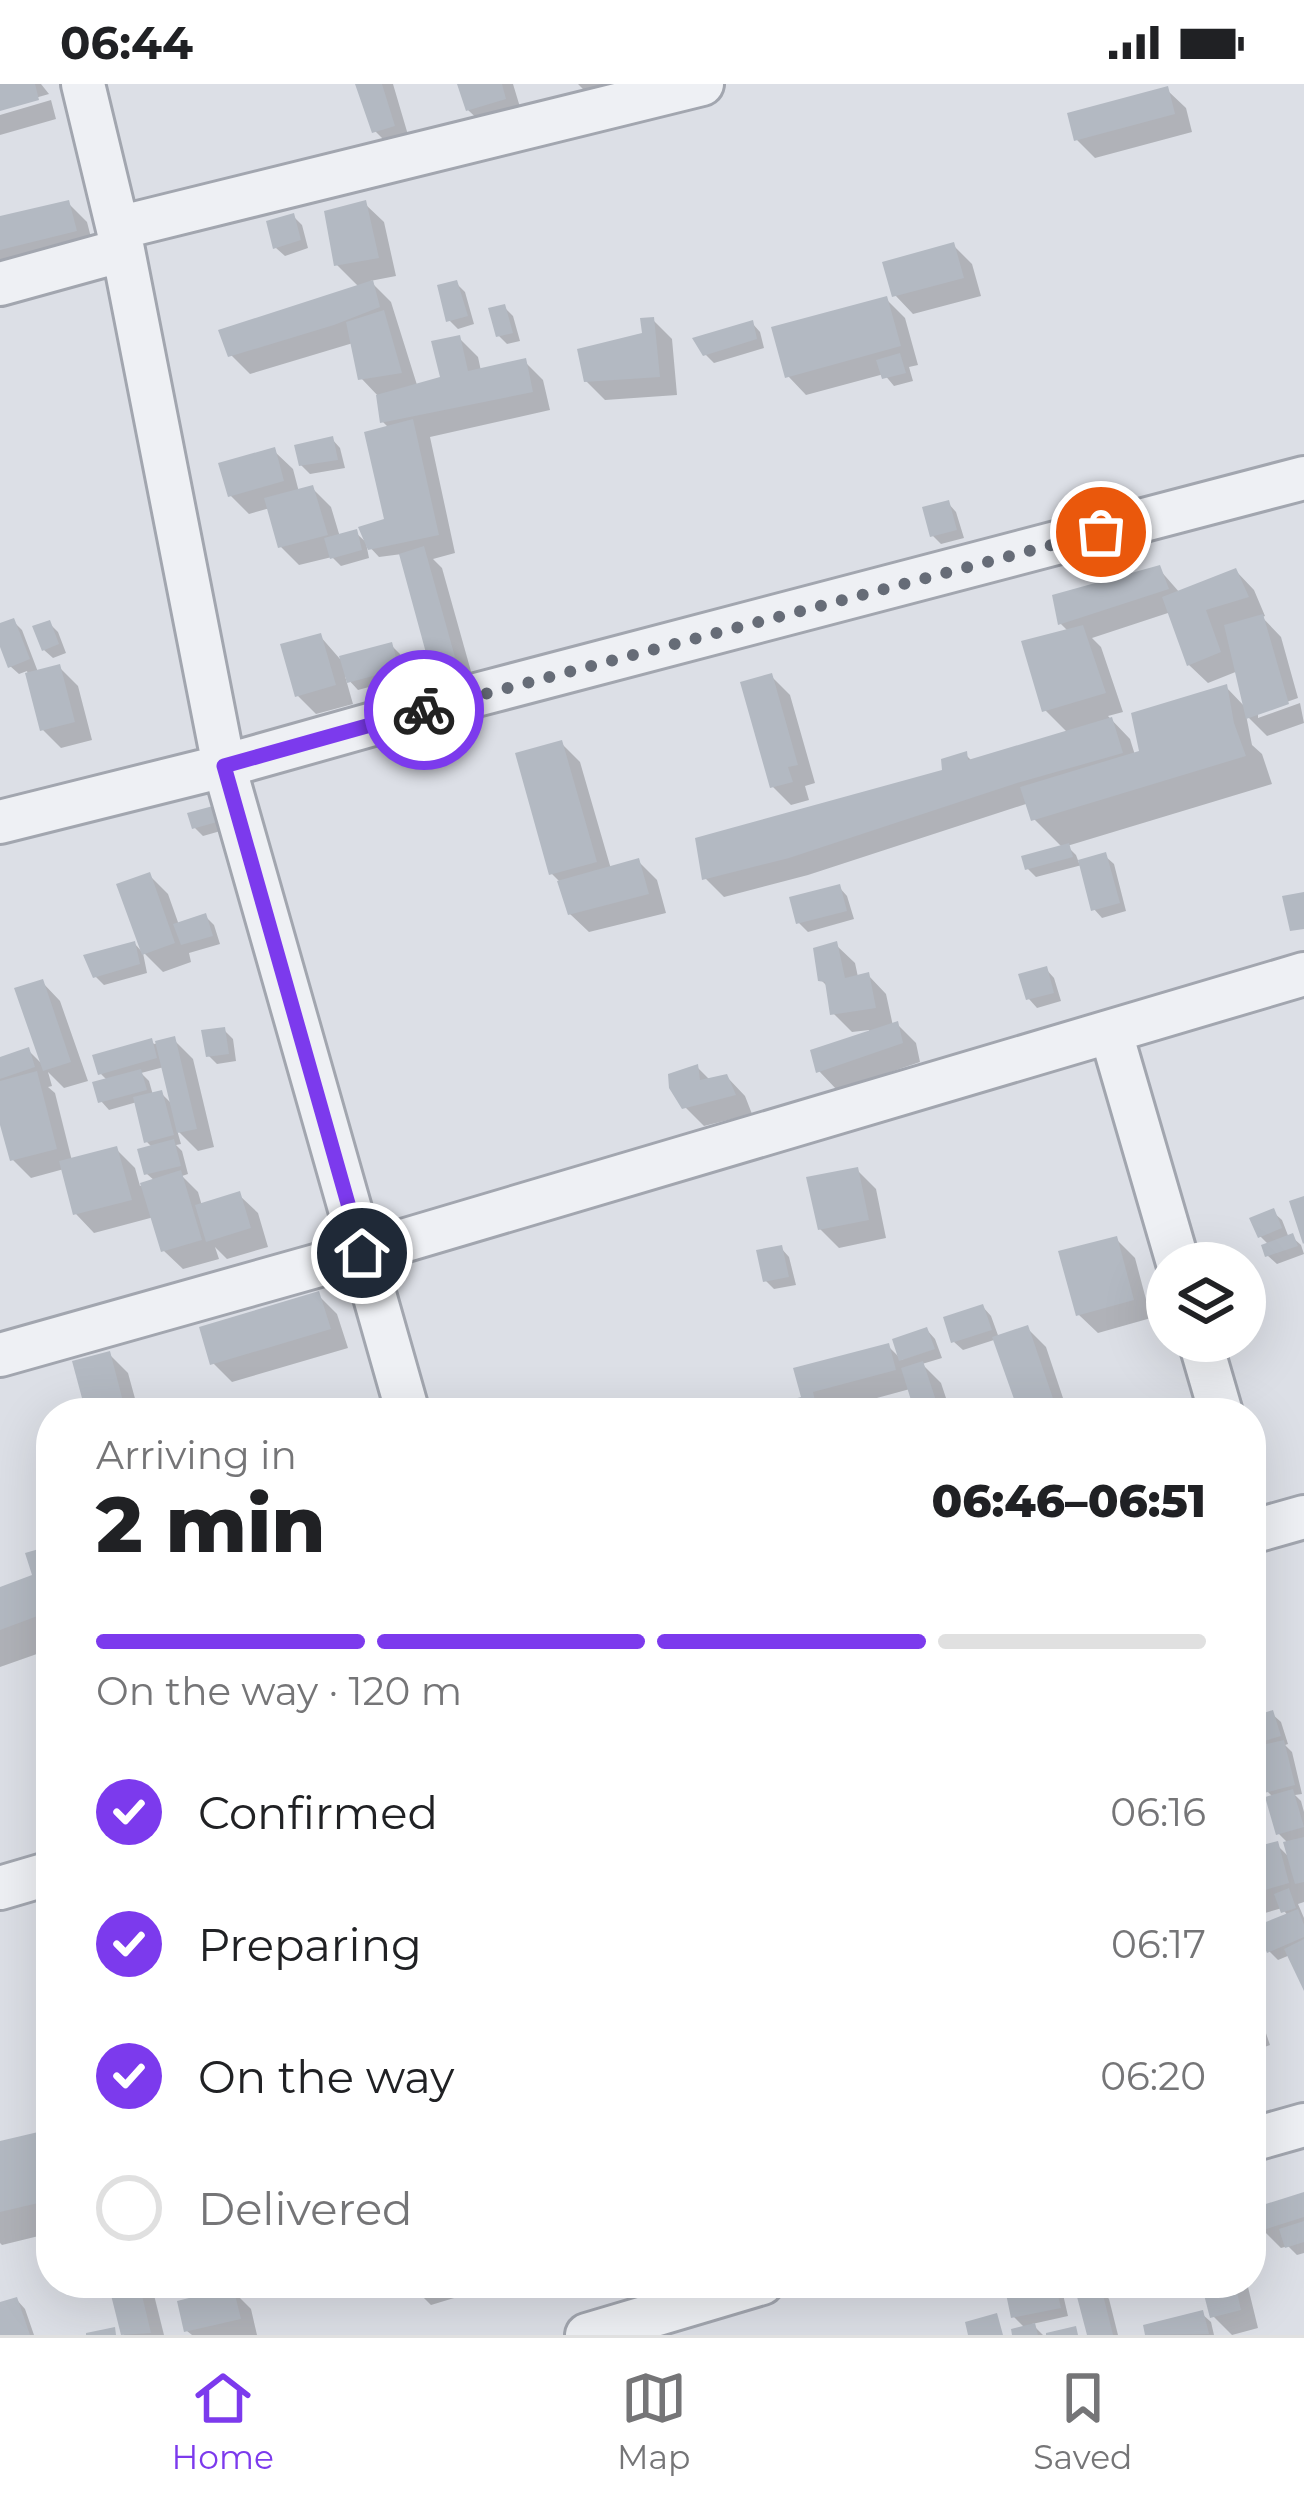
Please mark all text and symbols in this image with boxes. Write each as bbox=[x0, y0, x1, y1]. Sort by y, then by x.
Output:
text: 06:44 bbox=[60, 15, 193, 70]
pin bbox=[1050, 481, 1152, 583]
icon: bag bbox=[1068, 499, 1134, 565]
courier bbox=[364, 650, 484, 770]
icon: bike bbox=[391, 677, 457, 743]
pin bbox=[311, 1202, 413, 1304]
icon: home bbox=[329, 1220, 395, 1286]
map controls bbox=[1146, 1242, 1266, 1362]
button: layers bbox=[1146, 1242, 1266, 1362]
text: Arriving in bbox=[96, 1431, 297, 1479]
text: 06:46–06:51 bbox=[931, 1473, 1206, 1528]
text: 2 min bbox=[96, 1476, 326, 1572]
text: On the way · 120 m bbox=[96, 1667, 462, 1715]
icon: check bbox=[96, 1779, 162, 1845]
text: Confirmed bbox=[198, 1785, 438, 1840]
text: 06:16 bbox=[1110, 1788, 1206, 1836]
icon: check bbox=[96, 1911, 162, 1977]
text: Preparing bbox=[198, 1917, 422, 1972]
text: 06:17 bbox=[1111, 1920, 1206, 1968]
icon: check bbox=[96, 2043, 162, 2109]
text: On the way bbox=[198, 2049, 454, 2104]
text: 06:20 bbox=[1100, 2052, 1206, 2100]
text: Delivered bbox=[198, 2181, 413, 2236]
tab: Home bbox=[172, 2365, 274, 2477]
tab: Map bbox=[617, 2365, 690, 2477]
tab: Saved bbox=[1033, 2365, 1132, 2477]

